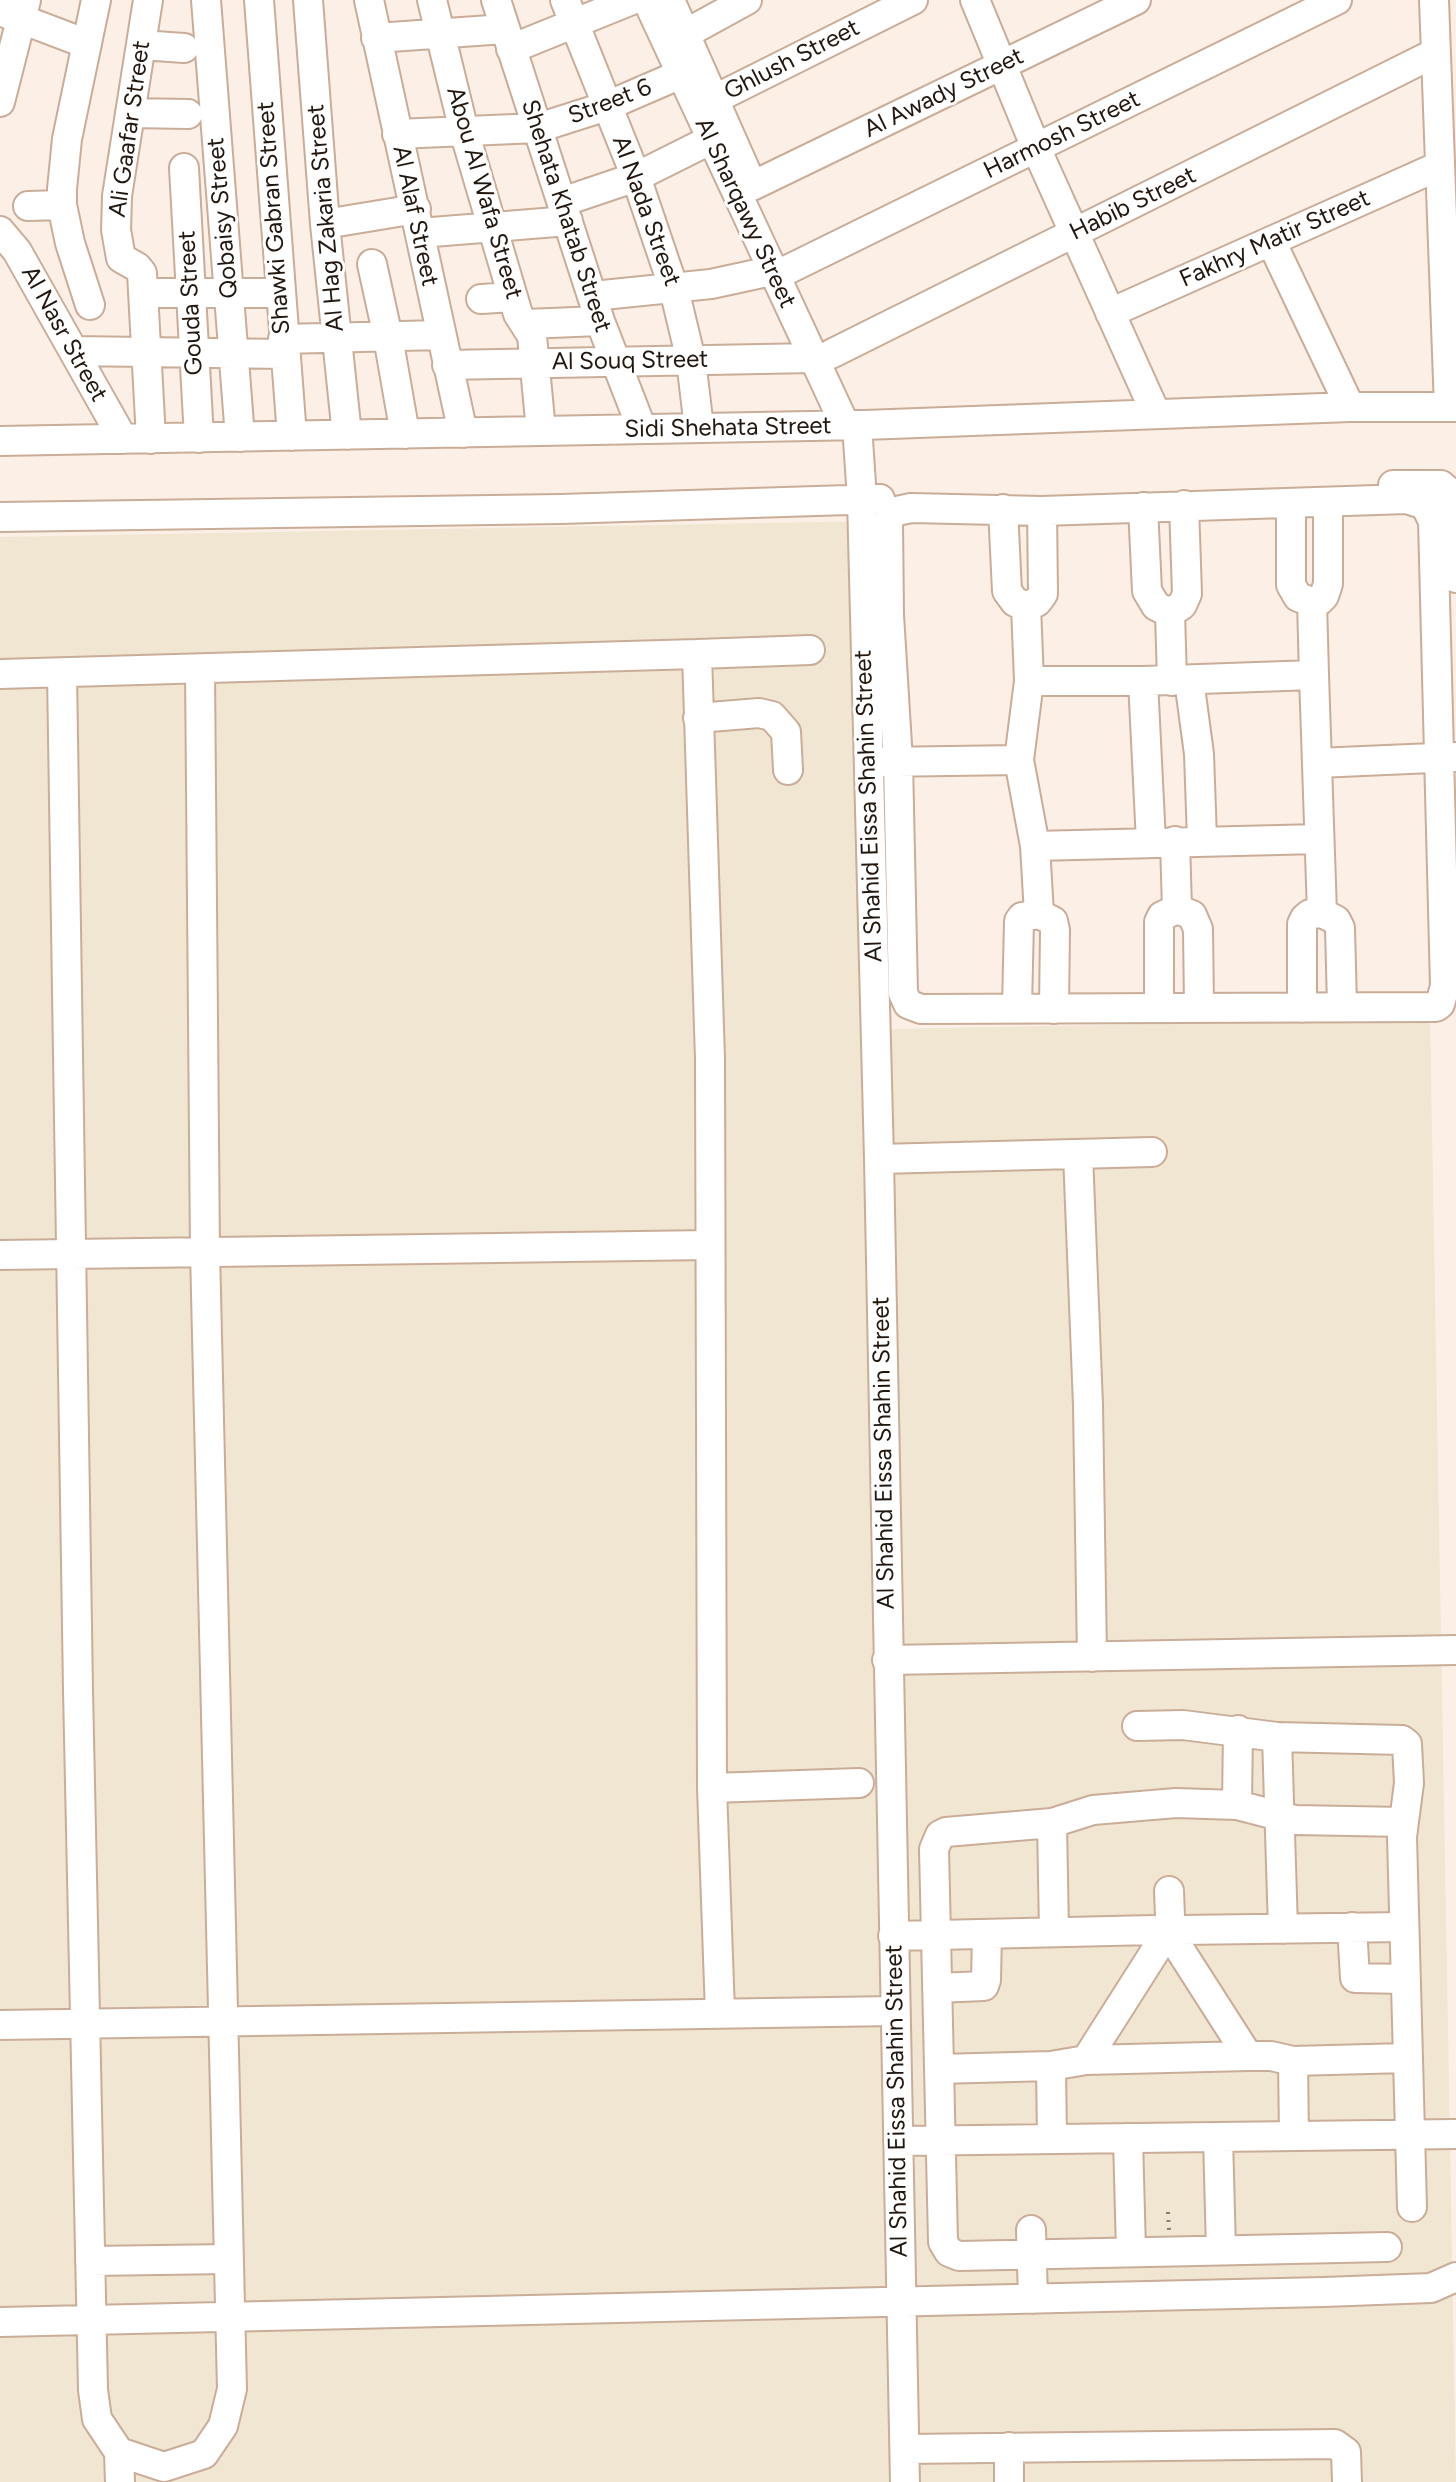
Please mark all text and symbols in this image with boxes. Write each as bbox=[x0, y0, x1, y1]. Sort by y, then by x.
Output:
street label: Ghlush Street bbox=[720, 14, 864, 106]
street label: Ali Gaafar Street bbox=[103, 39, 157, 219]
street label: Al Awady Street bbox=[859, 42, 1029, 144]
street label: Street 6 bbox=[564, 73, 656, 131]
street label: Abou Al Wafa Street bbox=[440, 84, 528, 302]
street label: Harmosh Street bbox=[979, 85, 1145, 185]
street label: Shehata Khatab Street bbox=[515, 96, 617, 336]
street label: Shawki Gabran Street bbox=[251, 101, 297, 335]
street label: Al Hag Zakaria Street bbox=[302, 103, 350, 333]
street label: Al Sharqawy Street bbox=[688, 113, 802, 313]
street label: Al Nada Street bbox=[605, 132, 687, 290]
street label: Qobaisy Street bbox=[202, 136, 244, 300]
street label: Al Alaf Street bbox=[386, 143, 444, 289]
street label: Habib Street bbox=[1065, 161, 1201, 247]
street label: Fakhry Matir Street bbox=[1175, 184, 1375, 294]
street label: Gouda Street bbox=[173, 230, 209, 376]
street label: Al Nasr Street bbox=[15, 261, 113, 407]
street label: Al Souq Street bbox=[552, 345, 708, 377]
street label: Sidi Shehata Street bbox=[624, 412, 832, 444]
street label: Al Shahid Eissa Shahin Street bbox=[849, 649, 889, 963]
street label: Al Shahid Eissa Shahin Street bbox=[867, 1296, 901, 1610]
street label: Al Shahid Eissa Shahin Street bbox=[880, 1944, 914, 2258]

